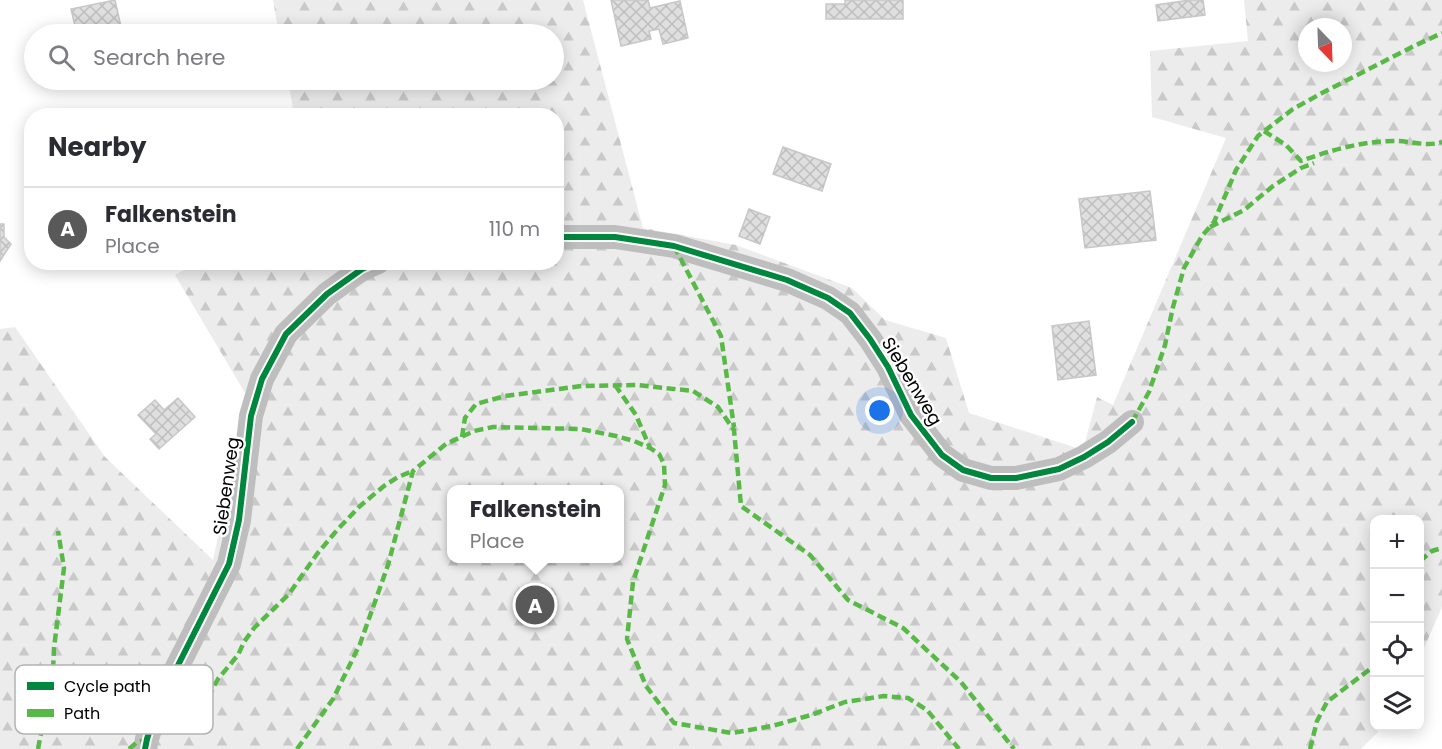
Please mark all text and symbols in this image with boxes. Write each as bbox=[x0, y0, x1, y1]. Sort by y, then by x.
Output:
north arrow bbox=[1298, 18, 1352, 72]
search box bbox=[24, 24, 564, 90]
icon: search bbox=[45, 41, 78, 74]
text: Search here bbox=[93, 42, 226, 73]
text: Nearby bbox=[48, 129, 146, 165]
text: Falkenstein bbox=[105, 199, 237, 230]
text: A bbox=[60, 215, 75, 243]
text: 110 m bbox=[489, 215, 540, 243]
text: Place bbox=[105, 232, 160, 260]
street label: Siebenweg bbox=[876, 332, 948, 430]
your location bbox=[865, 396, 894, 425]
street label: Siebenweg bbox=[207, 435, 245, 537]
popup bbox=[447, 485, 624, 563]
text: Falkenstein bbox=[470, 494, 601, 525]
map controls bbox=[1370, 515, 1424, 731]
button: + bbox=[1370, 515, 1424, 569]
text: Place bbox=[470, 527, 524, 555]
button: − bbox=[1370, 569, 1424, 623]
pin: A bbox=[516, 582, 554, 628]
button: locate bbox=[1370, 623, 1424, 677]
legend bbox=[15, 665, 213, 734]
text: Cycle path bbox=[64, 675, 151, 698]
button: layers bbox=[1370, 677, 1424, 731]
text: Path bbox=[64, 702, 100, 725]

